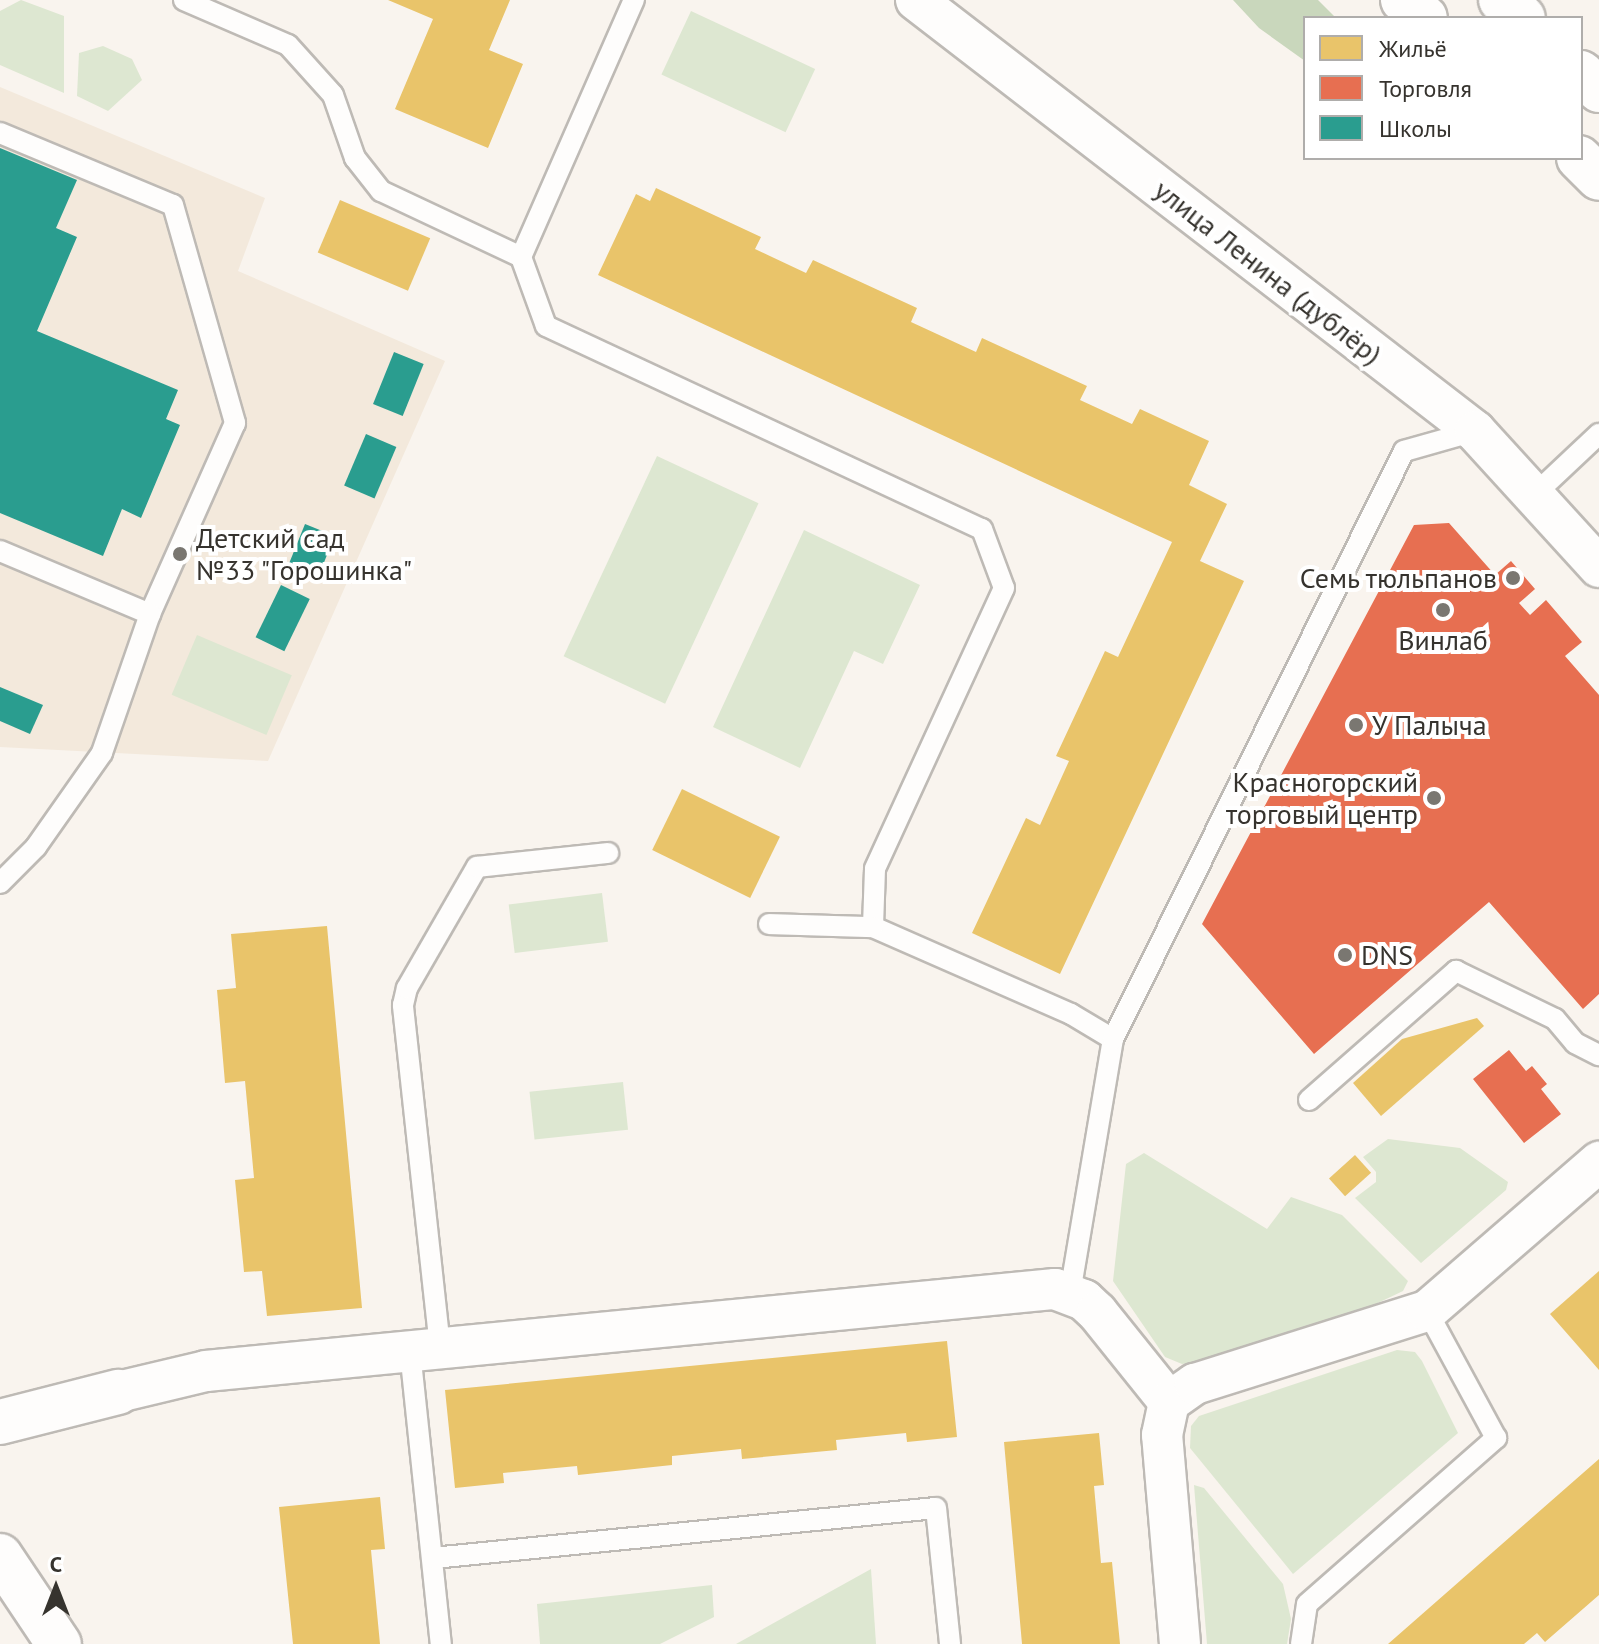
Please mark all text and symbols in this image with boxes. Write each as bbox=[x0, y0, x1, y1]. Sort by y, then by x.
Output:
legend bbox=[1303, 16, 1583, 160]
text: Жильё bbox=[1379, 33, 1447, 64]
text: Торговля bbox=[1379, 73, 1472, 104]
text: Школы bbox=[1379, 113, 1452, 144]
street label: улица Ленина (дублёр) bbox=[1148, 173, 1388, 371]
place label: Детский сад №33 "Горошинка" bbox=[196, 521, 414, 587]
marker: Детский сад №33 "Горошинка" bbox=[171, 545, 189, 563]
place label: Семь тюльпанов bbox=[1298, 561, 1497, 595]
marker: Семь тюльпанов bbox=[1504, 569, 1522, 587]
marker: Винлаб bbox=[1434, 601, 1452, 619]
place label: Винлаб bbox=[1398, 623, 1488, 657]
place label: У Палыча bbox=[1372, 708, 1487, 742]
marker: У Палыча bbox=[1347, 716, 1365, 734]
place label: Красногорский торговый центр bbox=[1226, 765, 1418, 831]
marker: Красногорский торговый центр bbox=[1425, 789, 1443, 807]
place label: DNS bbox=[1361, 938, 1413, 972]
marker: DNS bbox=[1336, 946, 1354, 964]
north arrow bbox=[16, 1548, 96, 1628]
text: С bbox=[50, 1550, 62, 1578]

